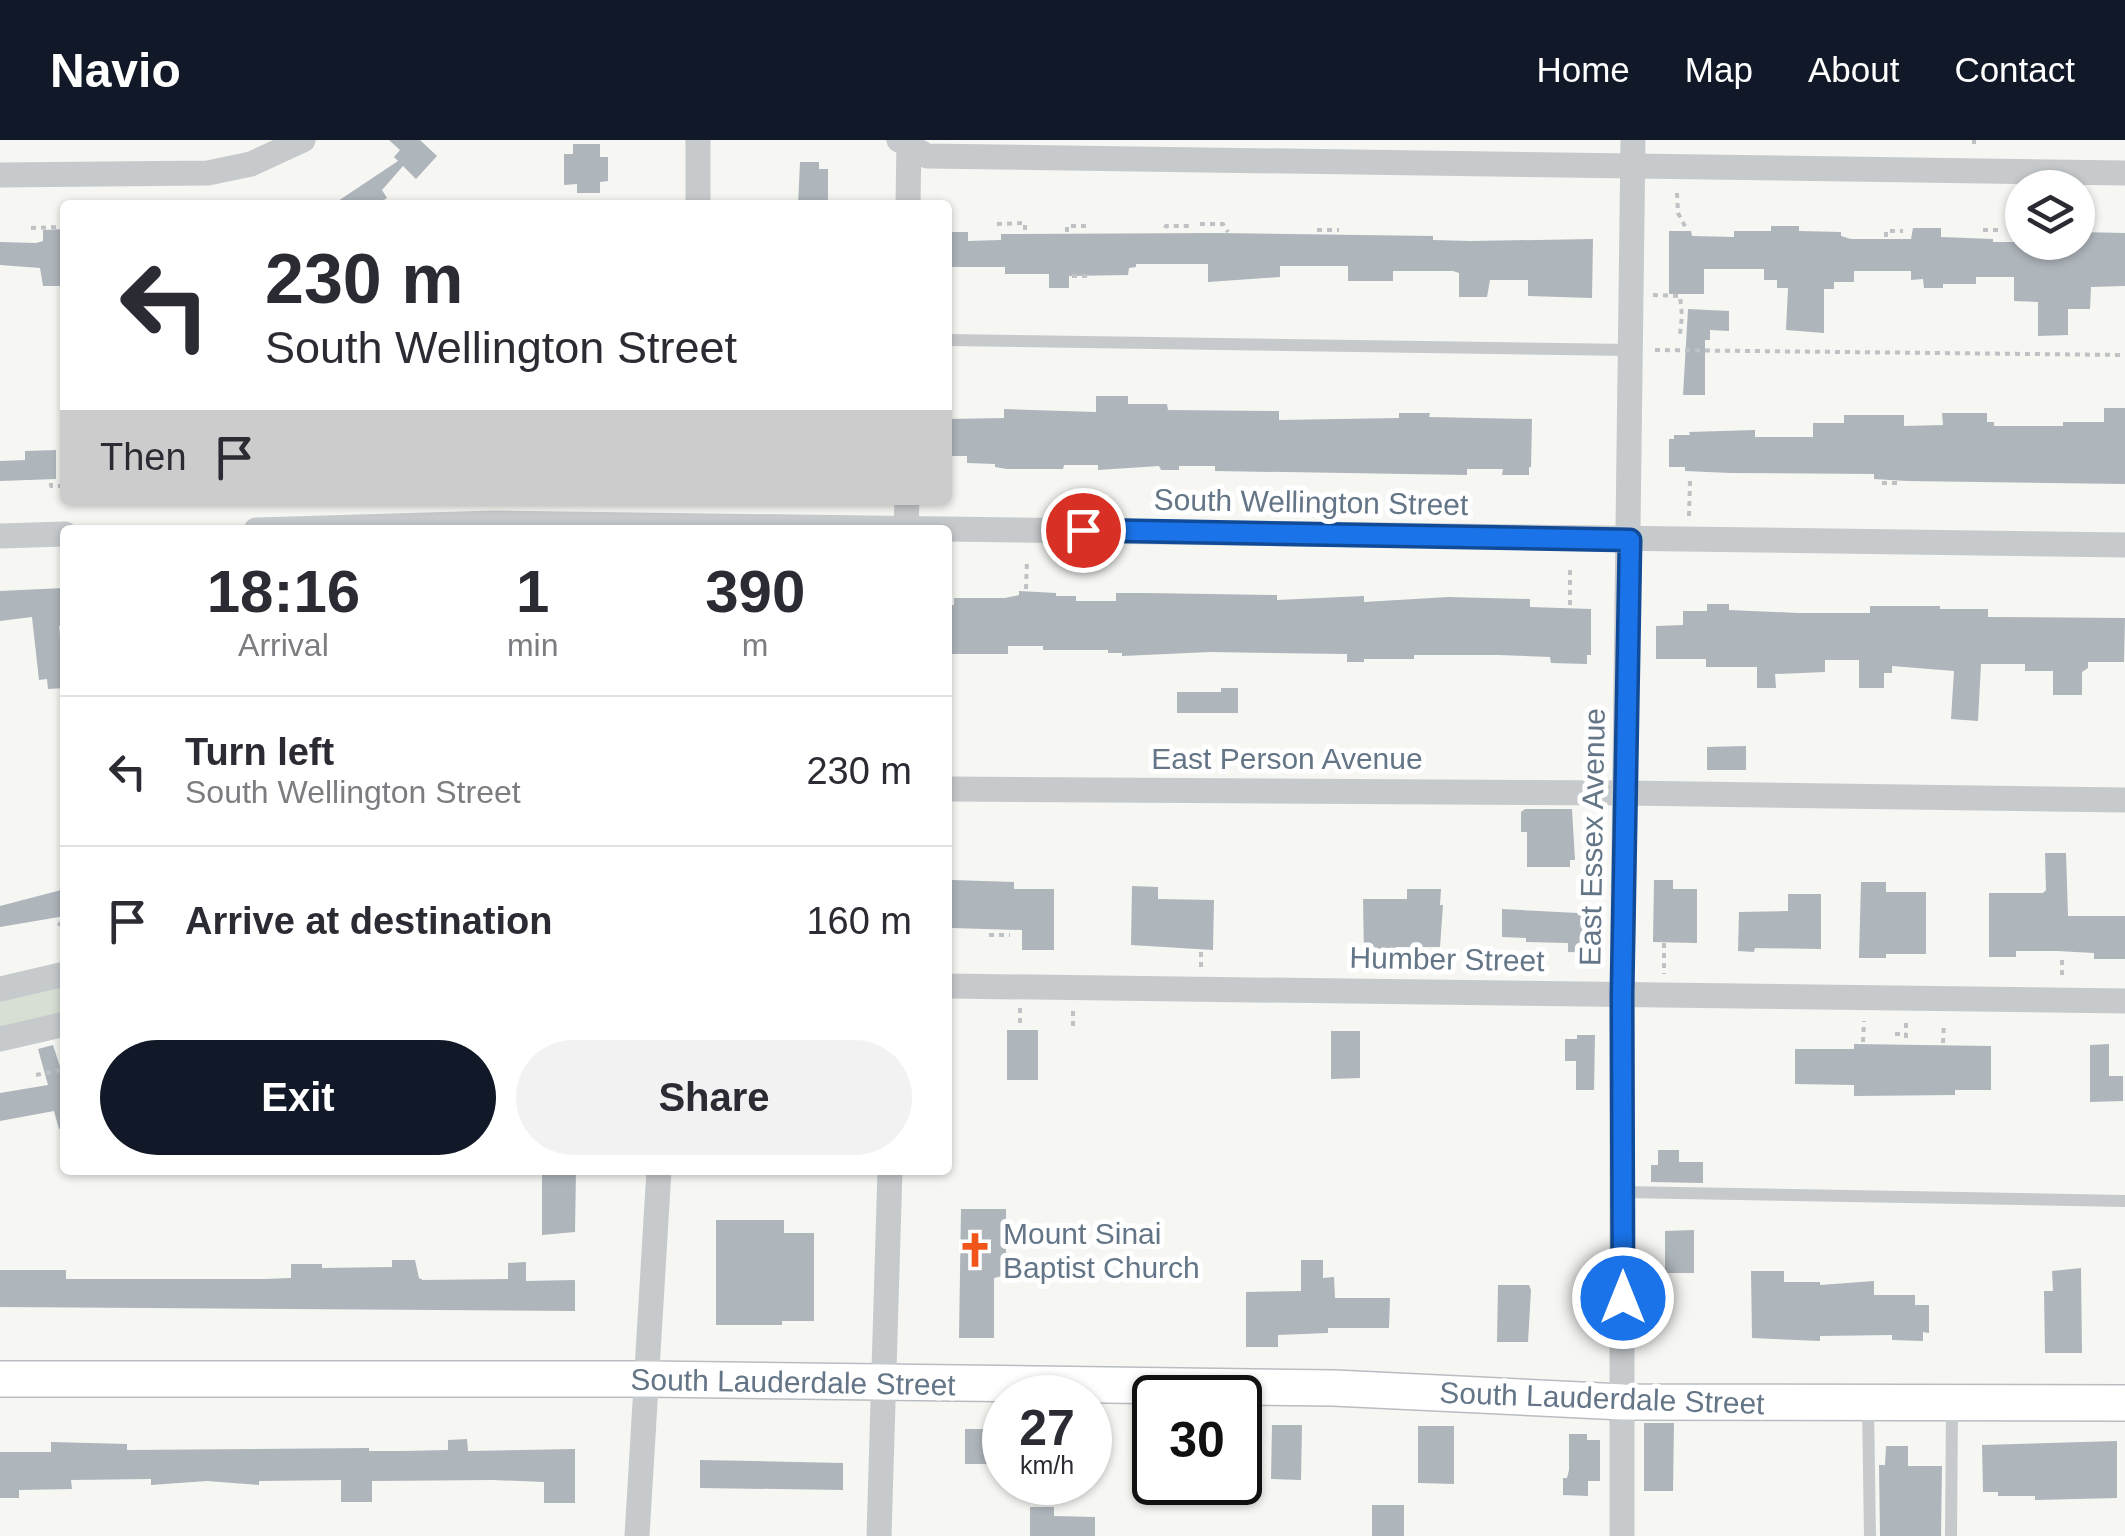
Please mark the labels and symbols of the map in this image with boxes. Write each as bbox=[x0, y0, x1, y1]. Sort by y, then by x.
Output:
street label: South Wellington Street bbox=[1153, 483, 1469, 521]
pin bbox=[1041, 488, 1126, 573]
street label: East Essex Avenue bbox=[1573, 708, 1611, 966]
street label: East Person Avenue bbox=[1151, 742, 1423, 775]
street label: Humber Street bbox=[1349, 941, 1545, 977]
place label: Mount Sinai Baptist Church bbox=[1003, 1217, 1200, 1284]
church icon: Mount Sinai Baptist Church bbox=[956, 1231, 994, 1269]
position arrow bbox=[1571, 1246, 1675, 1350]
street label: South Lauderdale Street bbox=[630, 1363, 957, 1401]
speed limit sign: 30 bbox=[1132, 1375, 1262, 1505]
street label: South Lauderdale Street bbox=[1439, 1376, 1766, 1420]

